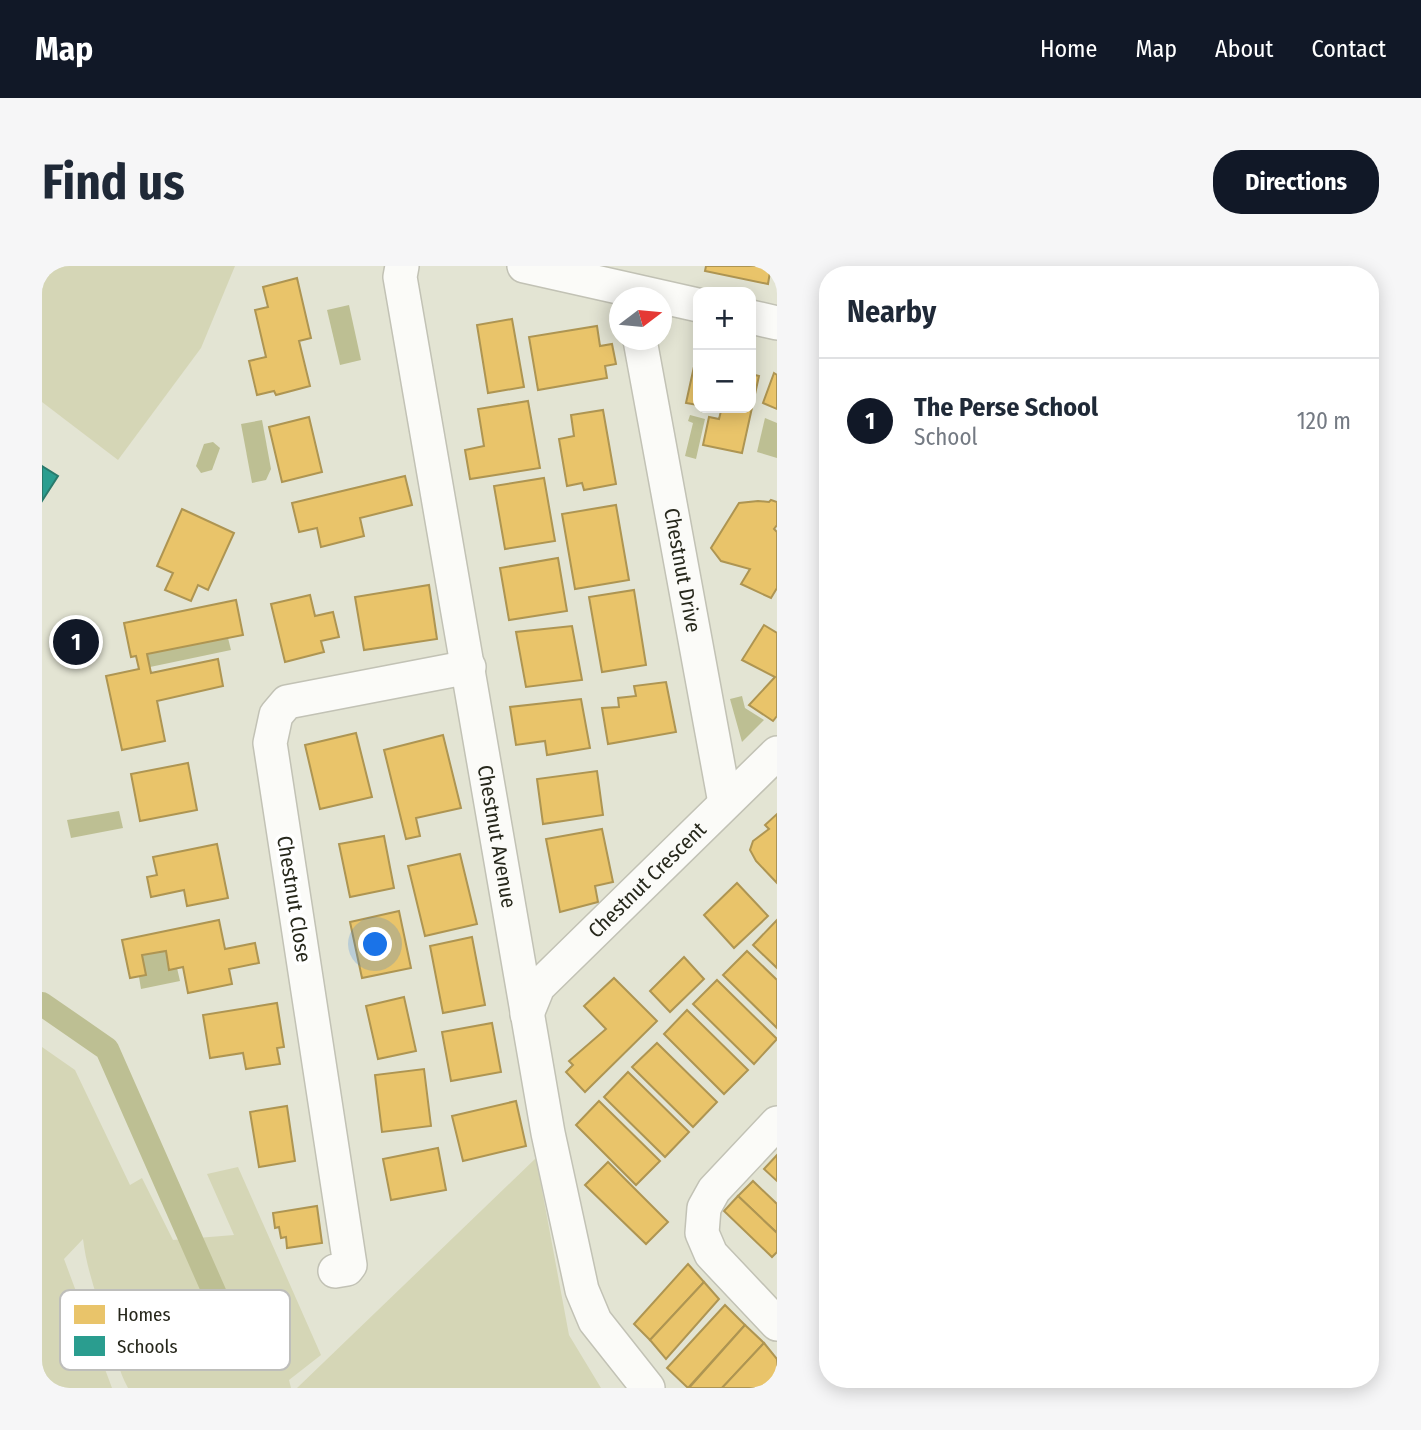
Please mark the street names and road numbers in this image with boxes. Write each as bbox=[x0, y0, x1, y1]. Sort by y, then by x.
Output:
street label: Chestnut Drive bbox=[658, 506, 706, 635]
street label: Chestnut Avenue bbox=[472, 763, 522, 910]
street label: Chestnut Crescent bbox=[583, 816, 712, 944]
street label: Chestnut Close bbox=[271, 834, 317, 964]

